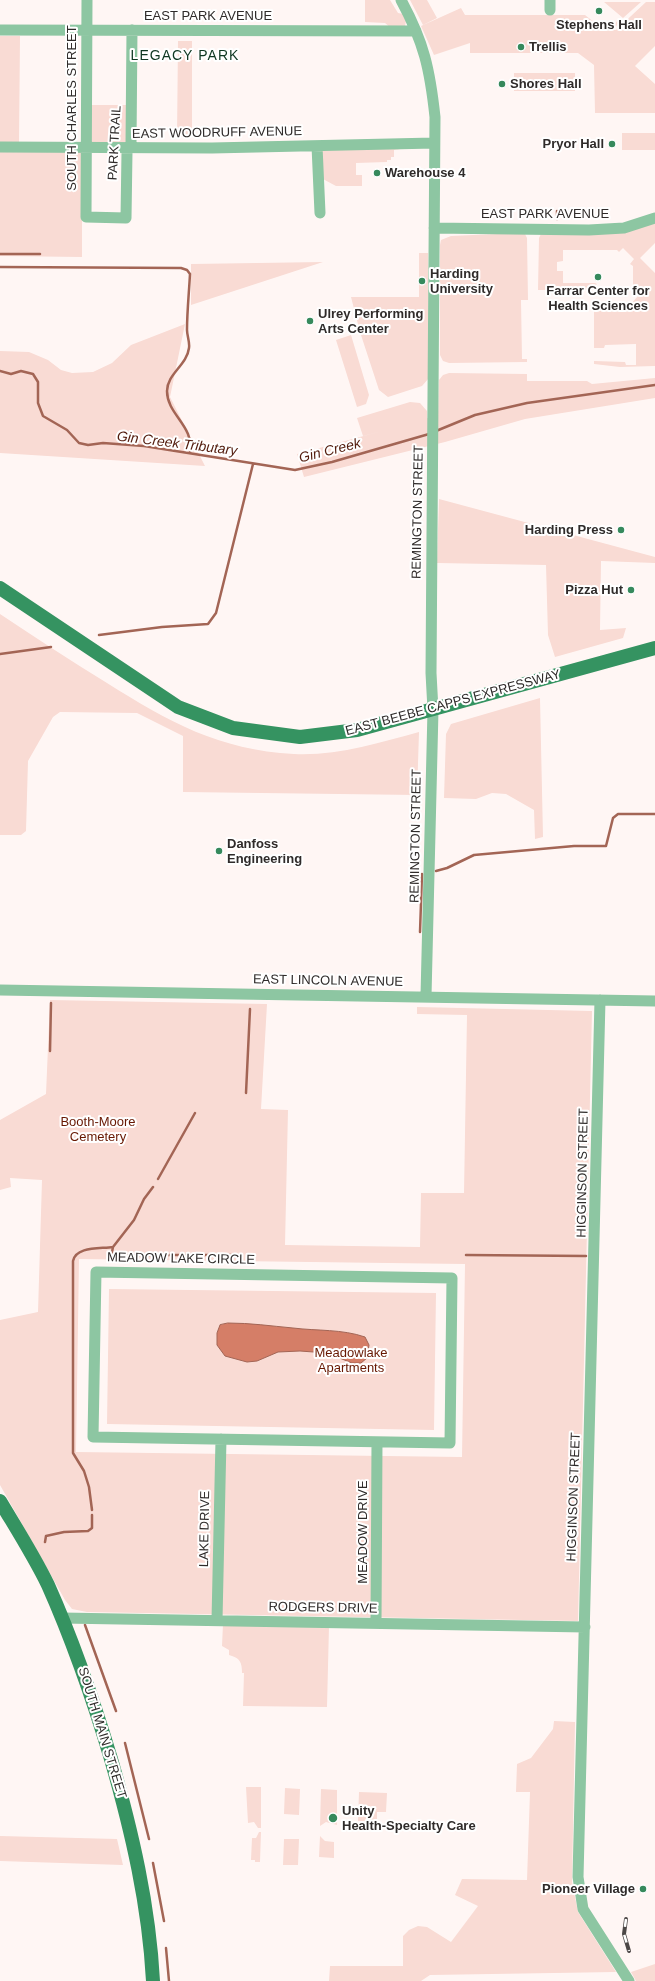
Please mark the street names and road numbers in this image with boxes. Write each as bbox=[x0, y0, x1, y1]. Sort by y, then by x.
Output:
street label: EAST PARK AVENUE bbox=[144, 8, 272, 24]
street label: SOUTH CHARLES STREET bbox=[64, 25, 80, 191]
street label: PARK TRAIL bbox=[105, 105, 125, 181]
street label: EAST WOODRUFF AVENUE bbox=[132, 124, 302, 142]
street label: EAST PARK AVENUE bbox=[481, 206, 609, 222]
street label: REMINGTON STREET bbox=[409, 445, 427, 579]
street label: EAST BEEBE CAPPS EXPRESSWAY bbox=[344, 667, 562, 739]
street label: REMINGTON STREET bbox=[407, 769, 425, 903]
street label: EAST LINCOLN AVENUE bbox=[253, 972, 403, 990]
street label: HIGGINSON STREET bbox=[574, 1108, 592, 1238]
street label: MEADOW LAKE CIRCLE bbox=[107, 1250, 255, 1268]
street label: HIGGINSON STREET bbox=[564, 1432, 584, 1562]
street label: MEADOW DRIVE bbox=[355, 1480, 371, 1584]
street label: LAKE DRIVE bbox=[197, 1491, 213, 1567]
street label: RODGERS DRIVE bbox=[268, 1599, 378, 1617]
street label: SOUTH MAIN STREET bbox=[75, 1665, 129, 1801]

